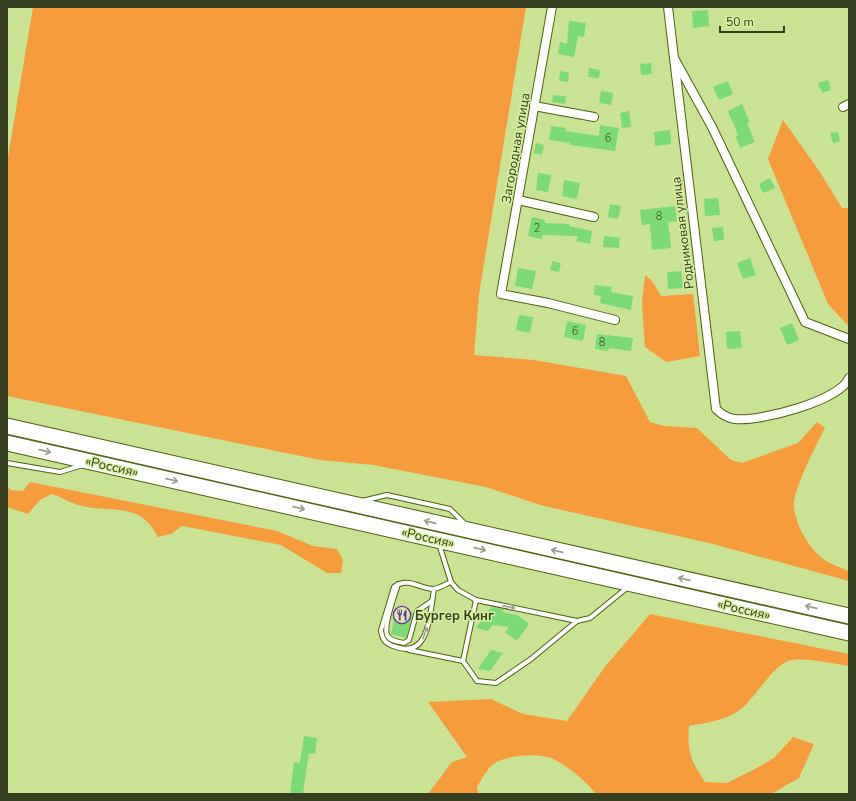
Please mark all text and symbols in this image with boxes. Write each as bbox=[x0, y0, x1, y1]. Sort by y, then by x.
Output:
scale bar bbox=[720, 8, 784, 34]
text: 50 m bbox=[726, 14, 754, 30]
street label: Загородная улица bbox=[497, 91, 535, 205]
house number: 6 bbox=[605, 131, 612, 146]
street label: Родниковая улица bbox=[667, 176, 699, 290]
house number: 8 bbox=[656, 209, 663, 224]
house number: 2 bbox=[534, 221, 540, 236]
house number: 6 bbox=[572, 324, 579, 339]
house number: 8 bbox=[599, 335, 606, 350]
one-way arrow bbox=[38, 448, 51, 456]
street label: «Россия» bbox=[84, 452, 140, 482]
one-way arrow bbox=[165, 476, 178, 484]
one-way arrow bbox=[292, 505, 305, 513]
one-way arrow bbox=[424, 518, 437, 525]
street label: «Россия» bbox=[400, 523, 456, 553]
one-way arrow bbox=[473, 546, 486, 554]
one-way arrow bbox=[551, 546, 564, 554]
one-way arrow bbox=[678, 574, 691, 582]
street label: «Россия» bbox=[716, 595, 772, 625]
one-way arrow bbox=[502, 603, 515, 611]
one-way arrow bbox=[805, 603, 818, 611]
restaurant icon: Бургер Кинг bbox=[392, 605, 412, 625]
place label: Бургер Кинг bbox=[415, 607, 494, 625]
one-way arrow bbox=[422, 626, 429, 639]

